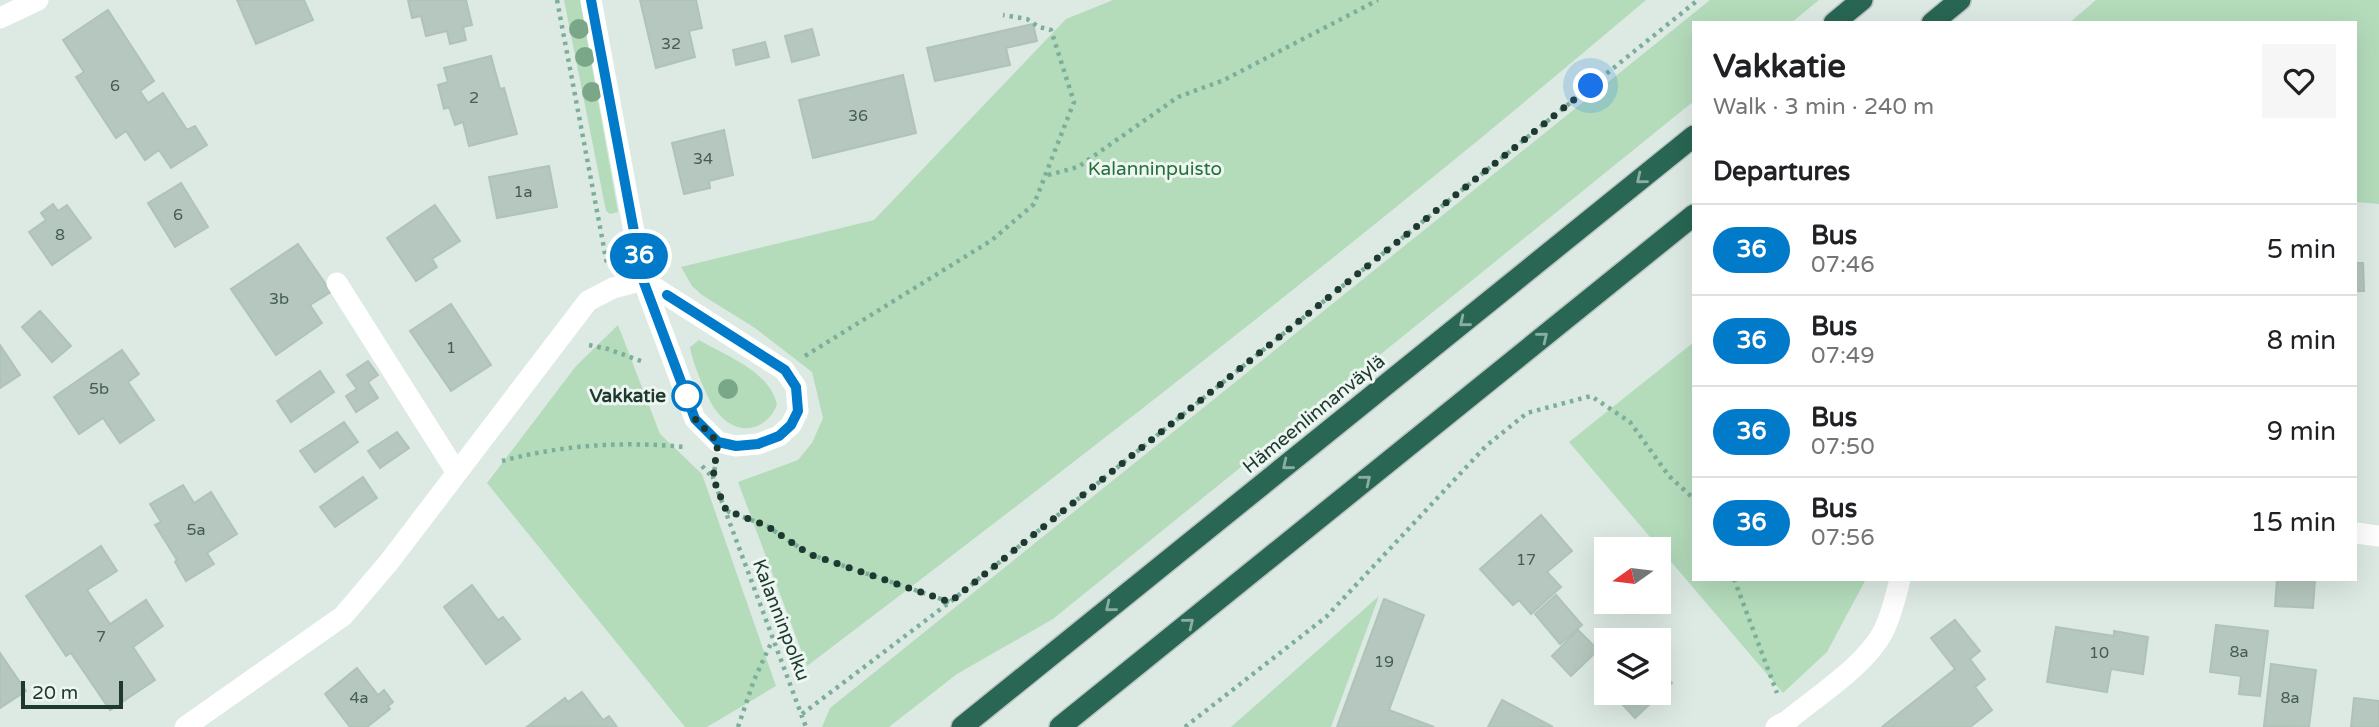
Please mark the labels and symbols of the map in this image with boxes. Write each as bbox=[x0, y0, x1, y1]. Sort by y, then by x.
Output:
house number: 32 bbox=[661, 34, 681, 54]
your location bbox=[1573, 68, 1608, 103]
house number: 6 bbox=[110, 76, 120, 96]
house number: 2 bbox=[469, 88, 479, 108]
house number: 36 bbox=[848, 106, 868, 126]
house number: 34 bbox=[693, 149, 713, 169]
park label: Kalanninpuisto bbox=[1088, 158, 1222, 180]
one-way arrow bbox=[1636, 170, 1648, 183]
house number: 1a bbox=[513, 182, 533, 202]
house number: 6 bbox=[173, 205, 183, 225]
house number: 8 bbox=[55, 225, 65, 245]
line badge: 36 bbox=[608, 233, 670, 279]
house number: 3b bbox=[269, 289, 289, 309]
one-way arrow bbox=[1459, 313, 1471, 326]
one-way arrow bbox=[1535, 333, 1548, 345]
house number: 1 bbox=[446, 338, 456, 358]
street label: Hämeenlinnanväylä bbox=[1239, 350, 1389, 478]
house number: 5b bbox=[89, 379, 109, 399]
marker: Vakkatie bbox=[672, 381, 702, 411]
place label: Vakkatie bbox=[589, 385, 666, 407]
one-way arrow bbox=[1282, 456, 1294, 469]
one-way arrow bbox=[1358, 476, 1371, 488]
house number: 5a bbox=[186, 520, 206, 540]
north arrow bbox=[1594, 537, 1671, 614]
house number: 17 bbox=[1516, 550, 1536, 570]
street label: Kalanninpolku bbox=[748, 556, 814, 684]
one-way arrow bbox=[1105, 599, 1117, 612]
one-way arrow bbox=[1181, 619, 1194, 631]
house number: 7 bbox=[96, 627, 106, 647]
house number: 8a bbox=[2229, 642, 2249, 662]
house number: 10 bbox=[2089, 643, 2109, 663]
house number: 19 bbox=[1374, 652, 1394, 672]
scale bar bbox=[21, 678, 122, 710]
house number: 4a bbox=[349, 688, 369, 708]
house number: 8a bbox=[2280, 688, 2300, 708]

